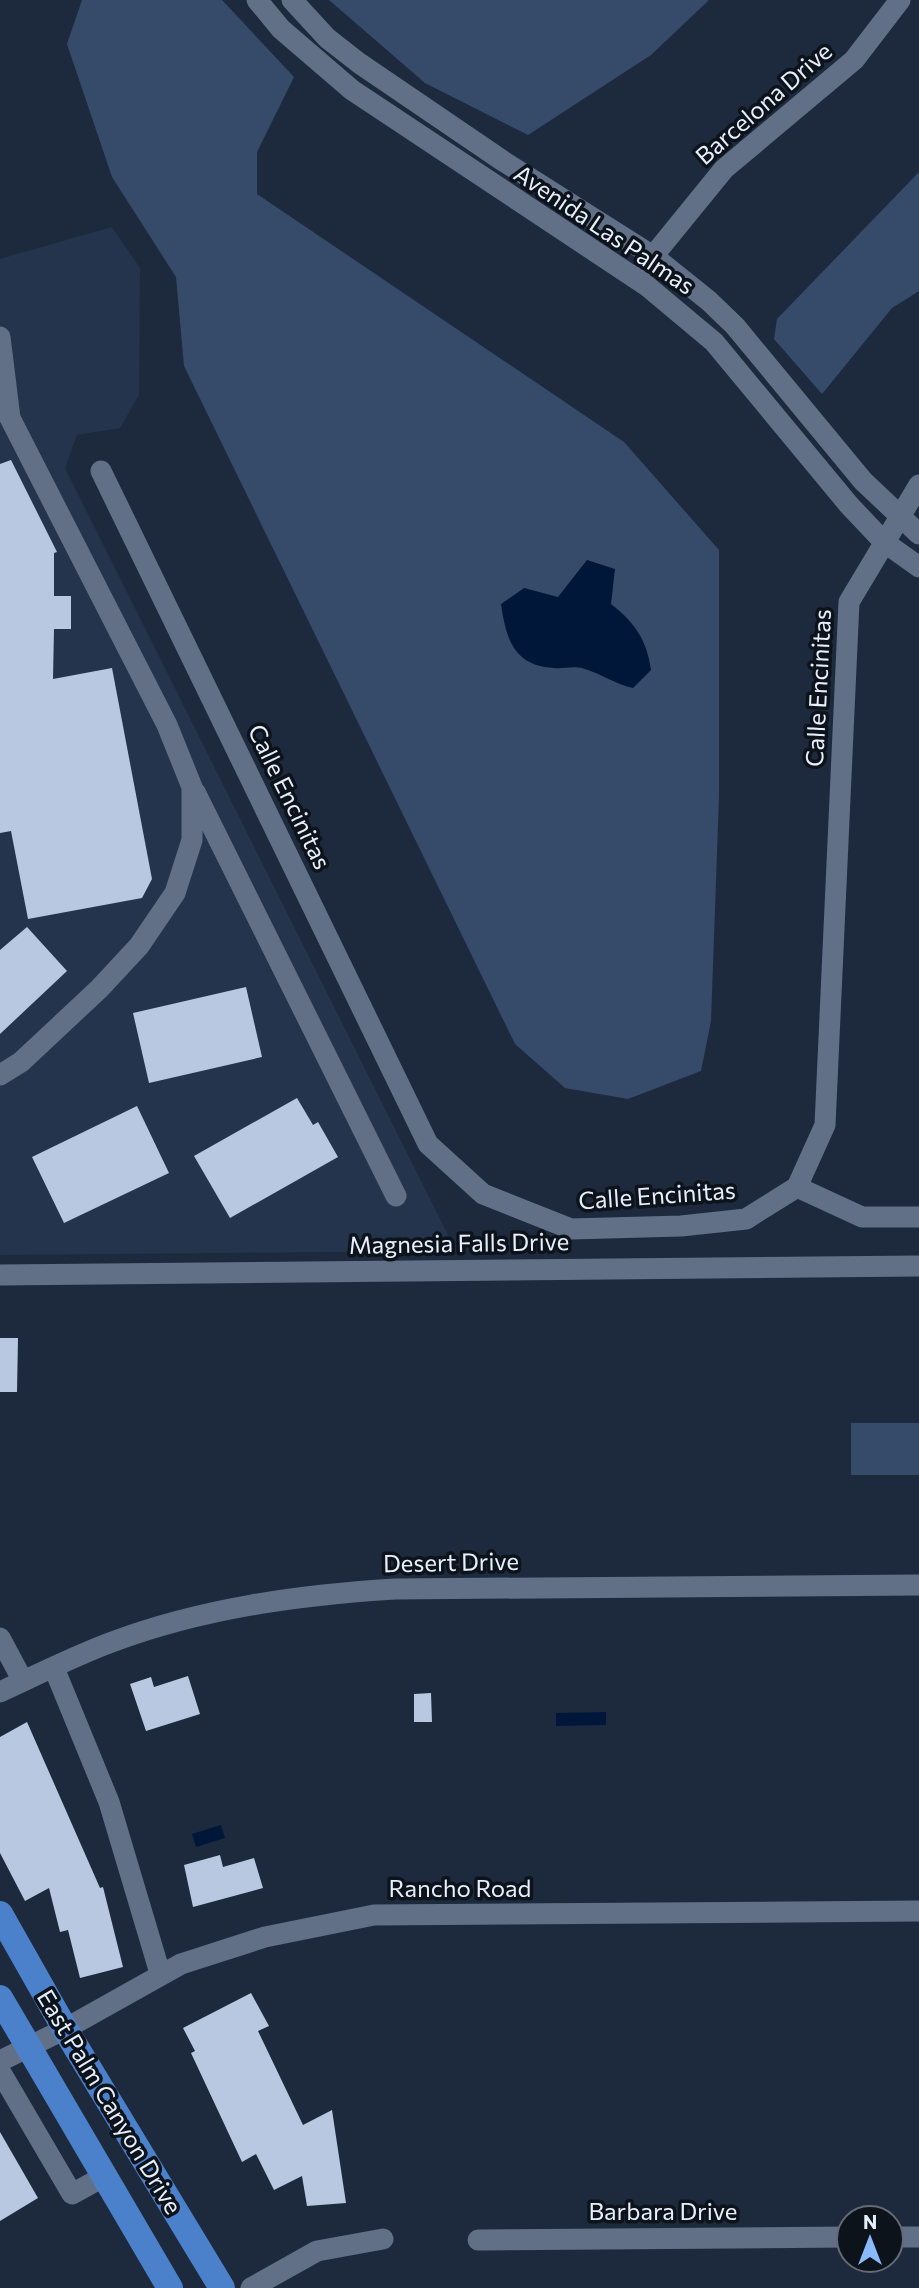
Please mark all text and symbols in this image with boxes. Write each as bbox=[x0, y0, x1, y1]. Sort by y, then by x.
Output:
street label: Barcelona Drive bbox=[689, 36, 837, 170]
street label: Avenida Las Palmas bbox=[509, 158, 700, 300]
street label: Calle Encinitas bbox=[799, 608, 836, 767]
street label: Calle Encinitas bbox=[243, 719, 338, 874]
street label: Calle Encinitas bbox=[577, 1175, 737, 1214]
street label: Magnesia Falls Drive bbox=[348, 1226, 569, 1259]
street label: Desert Drive bbox=[383, 1546, 519, 1577]
street label: Rancho Road bbox=[389, 1873, 531, 1902]
street label: East Palm Canyon Drive bbox=[32, 1984, 189, 2219]
street label: Barbara Drive bbox=[589, 2196, 737, 2225]
north arrow bbox=[835, 2204, 905, 2274]
text: N bbox=[863, 2210, 877, 2233]

